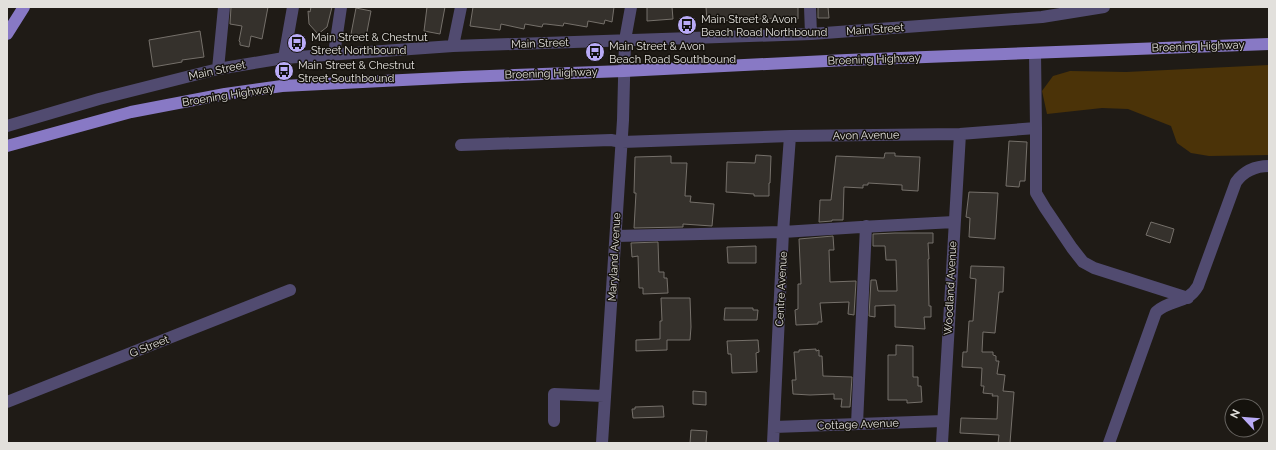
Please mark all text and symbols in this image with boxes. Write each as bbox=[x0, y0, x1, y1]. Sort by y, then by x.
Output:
place label: Main Street & Avon Beach Road Northbound bbox=[701, 13, 827, 39]
bus stop icon: Main Street & Avon Beach Road Northbound bbox=[676, 14, 698, 36]
street label: Main Street bbox=[846, 21, 905, 38]
place label: Main Street & Chestnut Street Northbound bbox=[311, 31, 428, 57]
bus stop icon: Main Street & Chestnut Street Northbound bbox=[286, 32, 308, 54]
street label: Main Street bbox=[511, 36, 569, 51]
street label: Broening Highway bbox=[1151, 38, 1245, 55]
place label: Main Street & Avon Beach Road Southbound bbox=[609, 40, 736, 66]
bus stop icon: Main Street & Avon Beach Road Southbound bbox=[584, 41, 606, 63]
street label: Broening Highway bbox=[827, 51, 921, 68]
street label: Main Street bbox=[188, 58, 247, 83]
place label: Main Street & Chestnut Street Southbound bbox=[298, 59, 415, 85]
bus stop icon: Main Street & Chestnut Street Southbound bbox=[273, 60, 295, 82]
street label: Broening Highway bbox=[504, 65, 598, 82]
street label: Broening Highway bbox=[181, 82, 275, 109]
street label: Avon Avenue bbox=[833, 128, 900, 143]
street label: Maryland Avenue bbox=[606, 212, 623, 302]
street label: Woodland Avenue bbox=[942, 240, 959, 335]
street label: Centre Avenue bbox=[773, 251, 790, 327]
street label: G Street bbox=[128, 333, 171, 360]
north arrow bbox=[1224, 398, 1264, 438]
text: N bbox=[1228, 407, 1243, 420]
street label: Cottage Avenue bbox=[817, 417, 900, 432]

